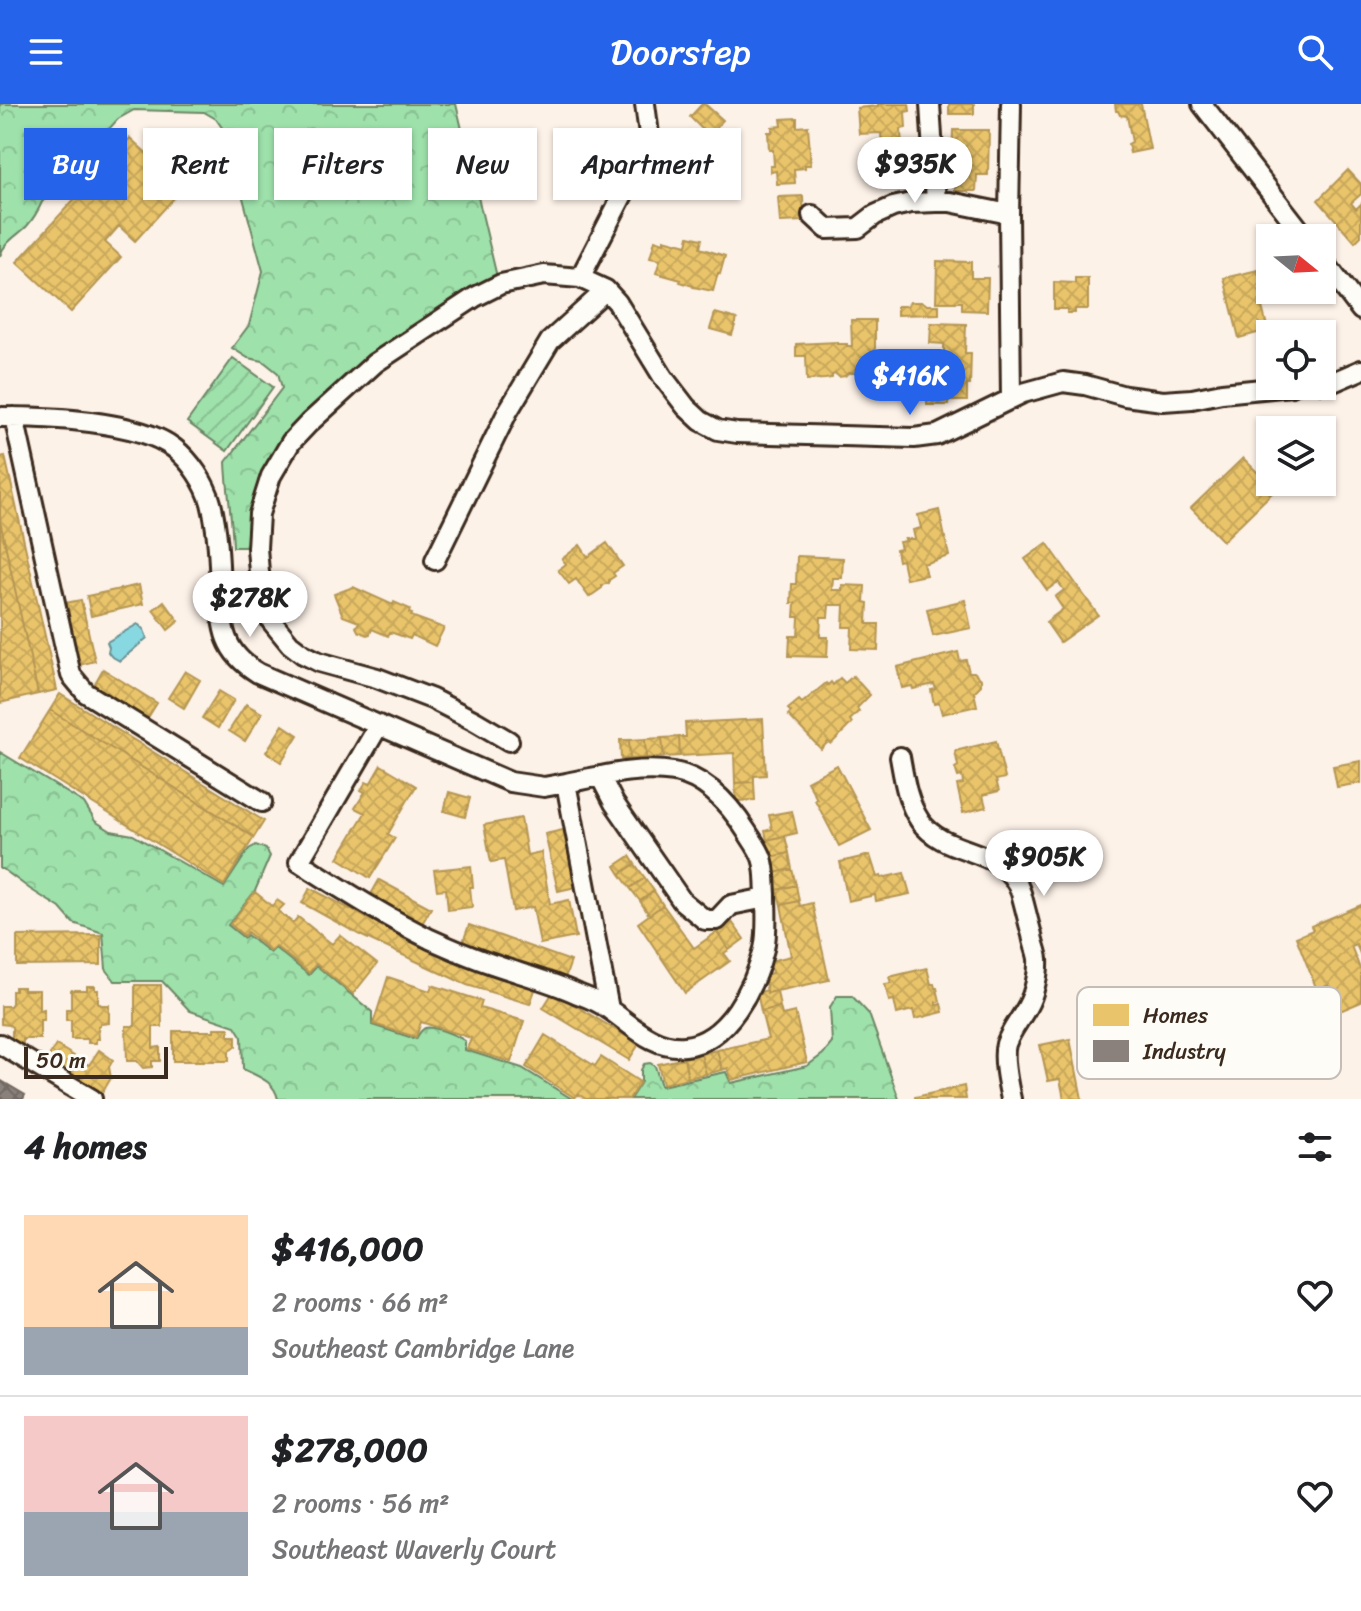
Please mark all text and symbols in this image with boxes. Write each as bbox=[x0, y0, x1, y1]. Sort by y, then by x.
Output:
text: Doorstep bbox=[610, 20, 751, 84]
icon: menu bbox=[24, 30, 68, 74]
icon: search bbox=[1293, 30, 1337, 74]
chip: Buy bbox=[24, 128, 127, 200]
chip: Rent bbox=[143, 128, 258, 200]
chip: Filters bbox=[274, 128, 412, 200]
chip: New bbox=[428, 128, 537, 200]
chip: Apartment bbox=[553, 128, 741, 200]
pin: $935K bbox=[859, 137, 971, 205]
text: $935K bbox=[875, 140, 955, 186]
north arrow bbox=[1256, 224, 1336, 304]
map controls bbox=[1256, 224, 1336, 496]
button: locate bbox=[1256, 320, 1336, 400]
pin: $416K bbox=[854, 349, 966, 417]
text: $416K bbox=[872, 352, 948, 398]
button: layers bbox=[1256, 416, 1336, 496]
pin: $278K bbox=[194, 571, 306, 639]
text: $278K bbox=[211, 574, 289, 620]
pin: $905K bbox=[988, 830, 1100, 898]
text: $905K bbox=[1003, 833, 1085, 879]
legend bbox=[1077, 987, 1341, 1079]
text: Homes bbox=[1143, 996, 1209, 1035]
text: Industry bbox=[1142, 1032, 1227, 1071]
text: 50 m bbox=[36, 1041, 86, 1080]
scale bar bbox=[24, 1043, 168, 1079]
text: 4 homes bbox=[24, 1117, 147, 1177]
icon: filters bbox=[1293, 1125, 1337, 1169]
text: $416,000 bbox=[272, 1219, 424, 1279]
icon: home bbox=[88, 1247, 184, 1343]
icon: heart bbox=[1293, 1273, 1337, 1317]
text: 2 rooms · 66 m² bbox=[272, 1279, 448, 1325]
text: Southeast Cambridge Lane bbox=[272, 1325, 574, 1371]
text: $278,000 bbox=[272, 1420, 428, 1480]
icon: home bbox=[88, 1448, 184, 1544]
icon: heart bbox=[1293, 1474, 1337, 1518]
text: 2 rooms · 56 m² bbox=[272, 1480, 450, 1526]
text: Southeast Waverly Court bbox=[272, 1526, 556, 1572]

